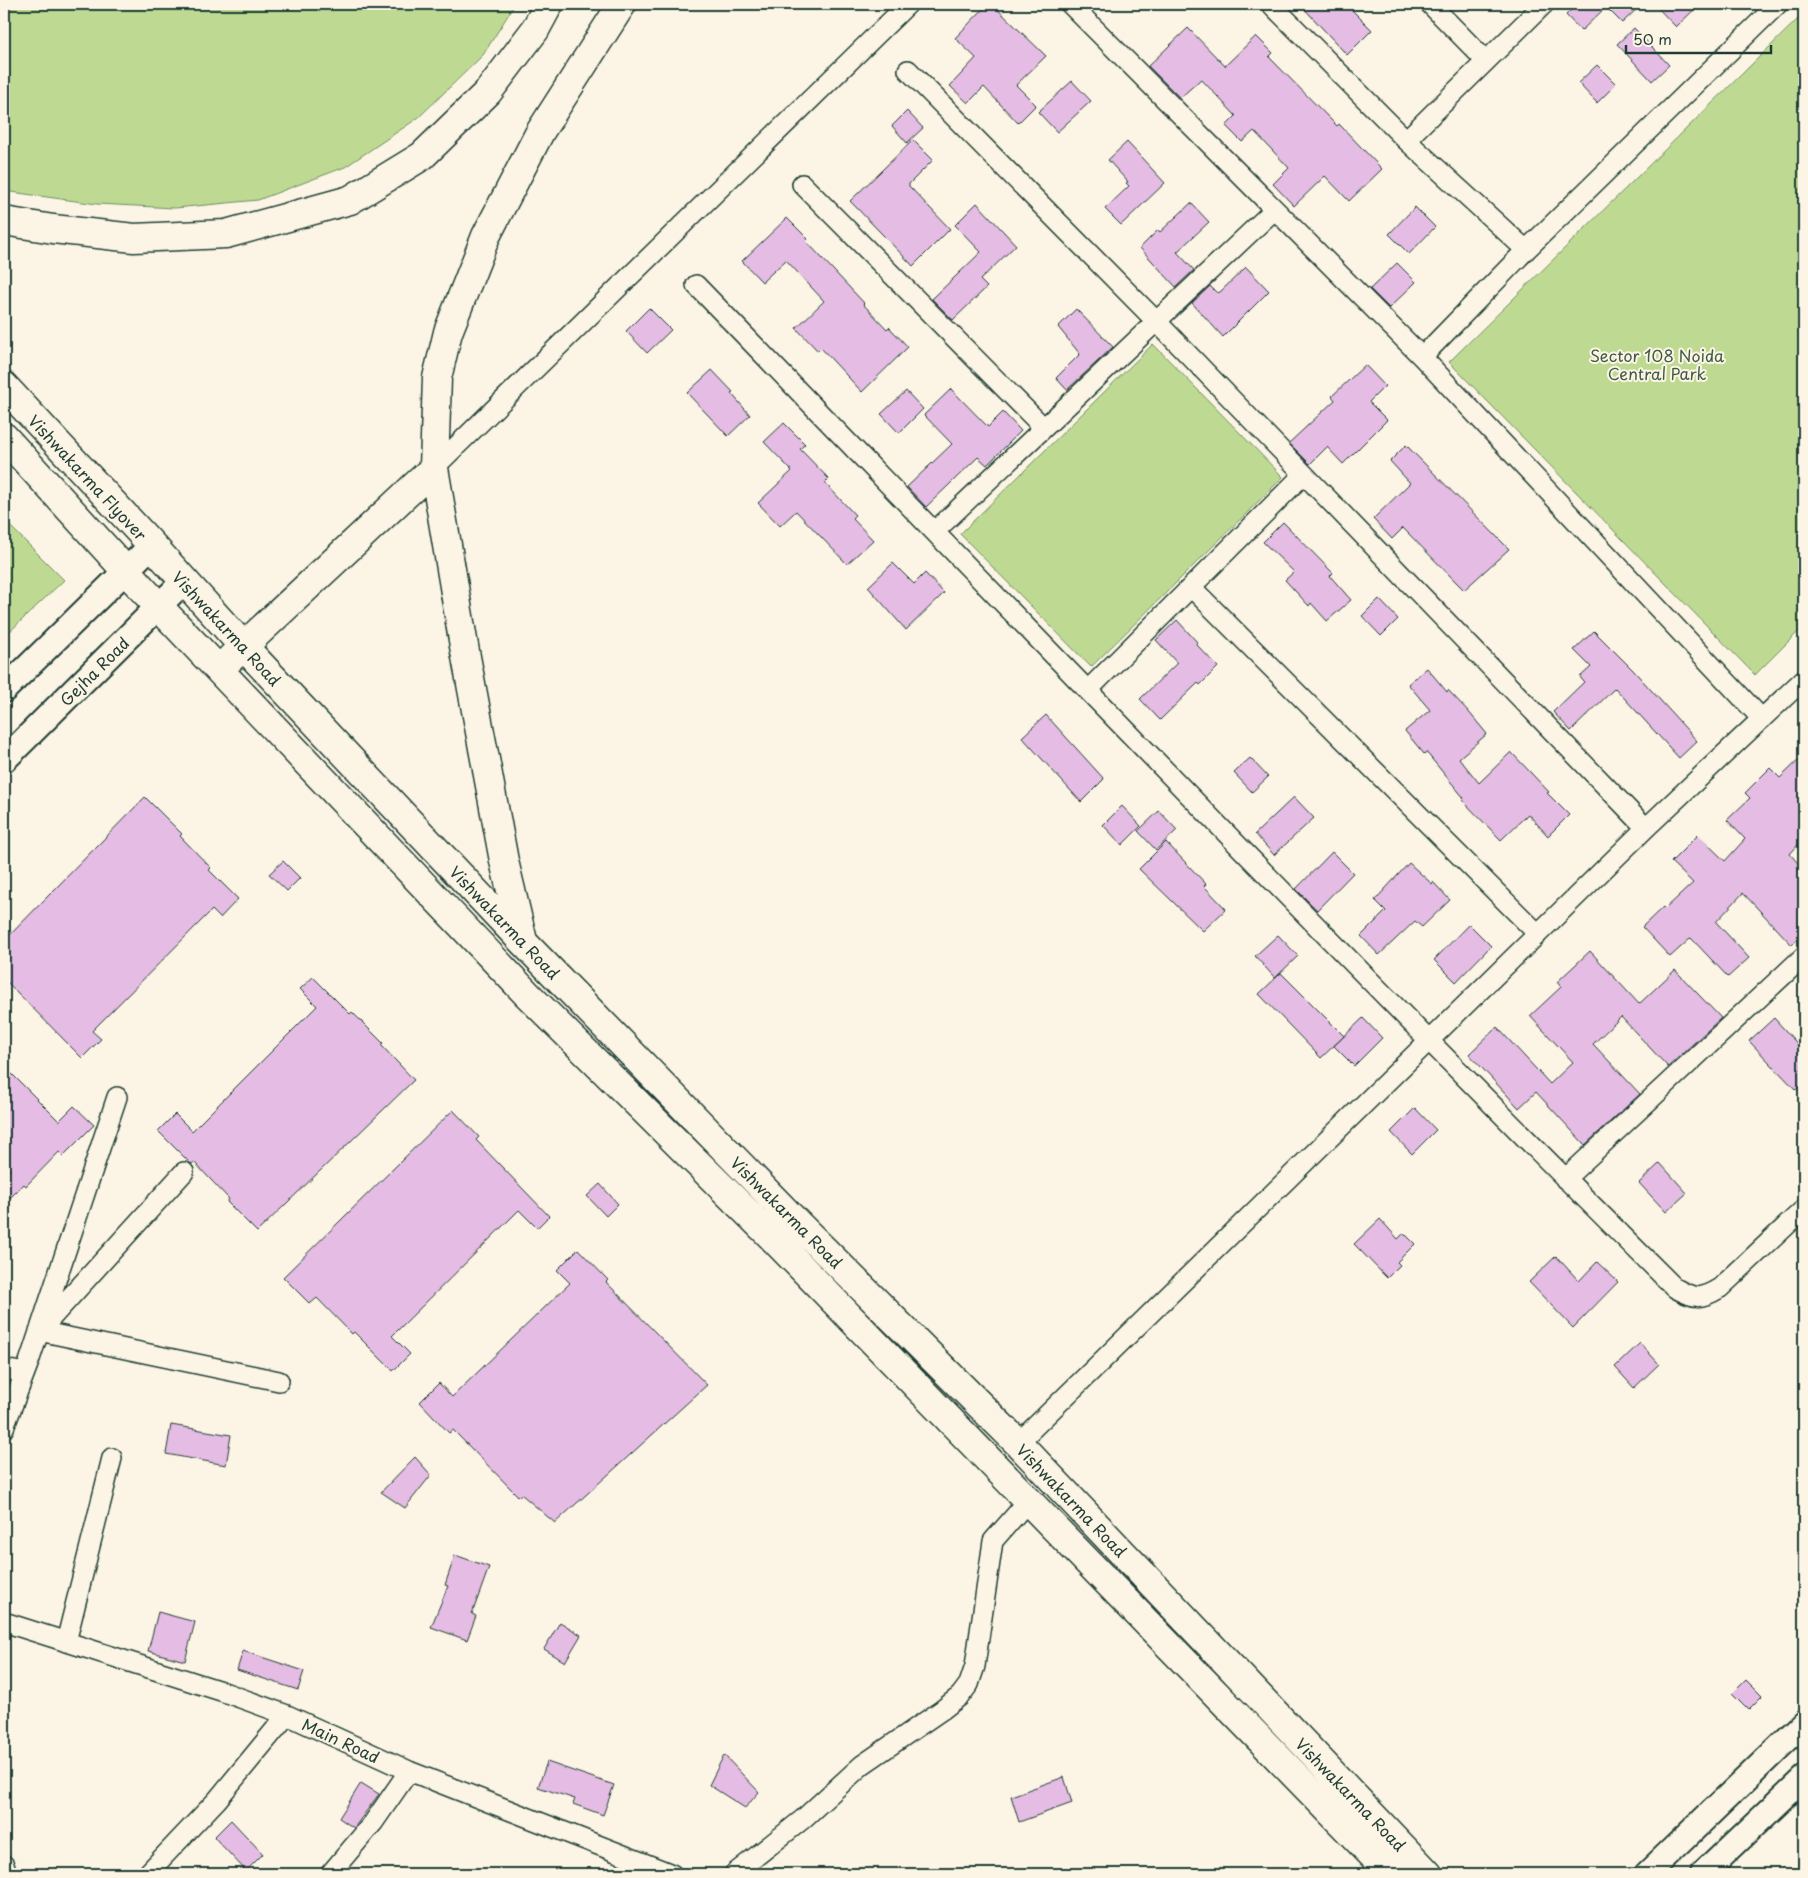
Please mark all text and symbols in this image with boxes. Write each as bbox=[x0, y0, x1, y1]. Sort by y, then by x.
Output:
scale bar bbox=[1626, 22, 1770, 54]
text: 50 m bbox=[1633, 27, 1672, 50]
park label: Sector 108 Noida Central Park bbox=[1590, 343, 1724, 385]
street label: Vishwakarma Flyover bbox=[23, 409, 153, 546]
street label: Vishwakarma Road bbox=[167, 565, 287, 691]
street label: Gejha Road bbox=[54, 631, 134, 711]
street label: Vishwakarma Road bbox=[444, 860, 566, 984]
street label: Vishwakarma Road bbox=[726, 1151, 848, 1273]
street label: Vishwakarma Road bbox=[1011, 1438, 1133, 1562]
street label: Main Road bbox=[298, 1712, 384, 1768]
street label: Vishwakarma Road bbox=[1290, 1732, 1412, 1856]

